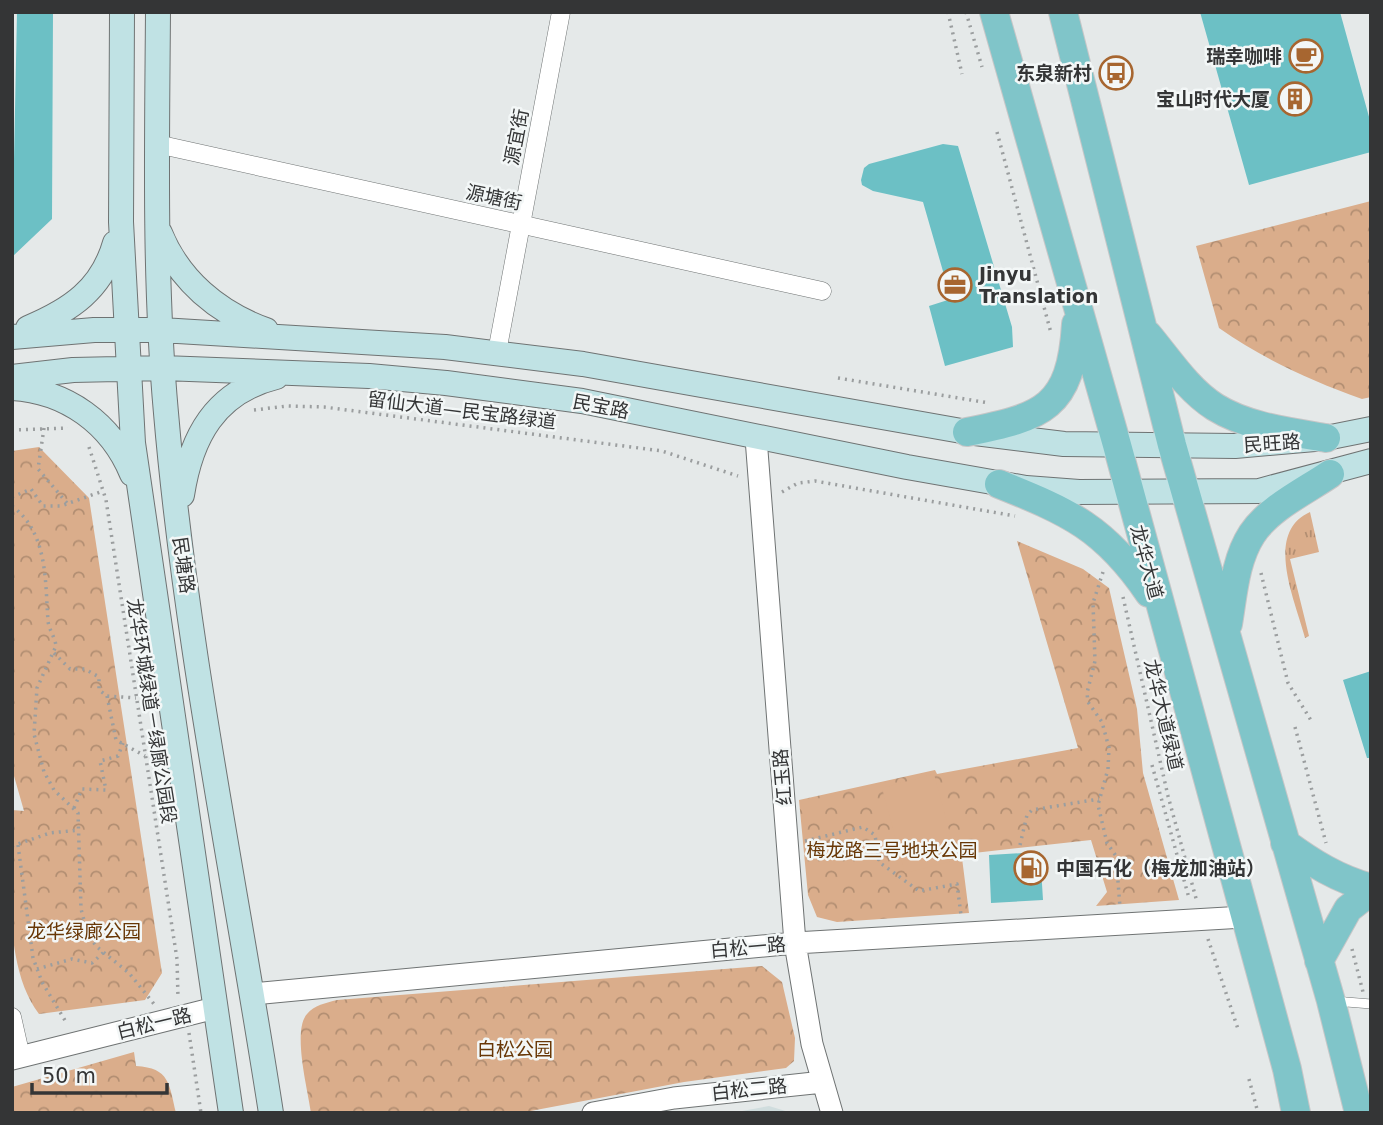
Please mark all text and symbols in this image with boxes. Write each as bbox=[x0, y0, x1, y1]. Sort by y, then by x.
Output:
cafe icon: 瑞幸咖啡 bbox=[1287, 37, 1325, 75]
place label: 瑞幸咖啡 bbox=[1206, 45, 1282, 67]
bus stop icon: 东泉新村 bbox=[1097, 54, 1135, 92]
place label: 东泉新村 bbox=[1016, 62, 1092, 84]
building icon: 宝山时代大厦 bbox=[1276, 80, 1314, 118]
place label: 宝山时代大厦 bbox=[1156, 88, 1270, 110]
street label: 源宜街 bbox=[500, 107, 532, 167]
street label: 源塘街 bbox=[464, 180, 524, 214]
place label: Jinyu Translation bbox=[977, 263, 1098, 307]
office icon: Jinyu Translation bbox=[936, 266, 974, 304]
street label: 留仙大道—民宝路绿道 bbox=[366, 388, 558, 432]
street label: 民宝路 bbox=[571, 390, 631, 422]
street label: 民旺路 bbox=[1243, 430, 1301, 456]
street label: 龙华大道 bbox=[1127, 522, 1167, 602]
street label: 民塘路 bbox=[169, 535, 199, 595]
street label: 龙华环城绿道－绿廊公园段 bbox=[123, 597, 181, 825]
street label: 龙华大道绿道 bbox=[1140, 657, 1188, 773]
street label: 红玉路 bbox=[769, 748, 795, 806]
park label: 梅龙路三号地块公园 bbox=[806, 839, 978, 861]
fuel station icon: 中国石化（梅龙加油站） bbox=[1012, 849, 1050, 887]
place label: 中国石化（梅龙加油站） bbox=[1056, 857, 1265, 879]
park label: 龙华绿廊公园 bbox=[27, 920, 141, 942]
street label: 白松一路 bbox=[709, 933, 787, 961]
street label: 白松一路 bbox=[114, 1003, 194, 1043]
park label: 白松公园 bbox=[477, 1038, 553, 1060]
scale bar bbox=[32, 1052, 166, 1096]
text: 50 m bbox=[42, 1064, 96, 1088]
street label: 白松二路 bbox=[710, 1074, 788, 1104]

